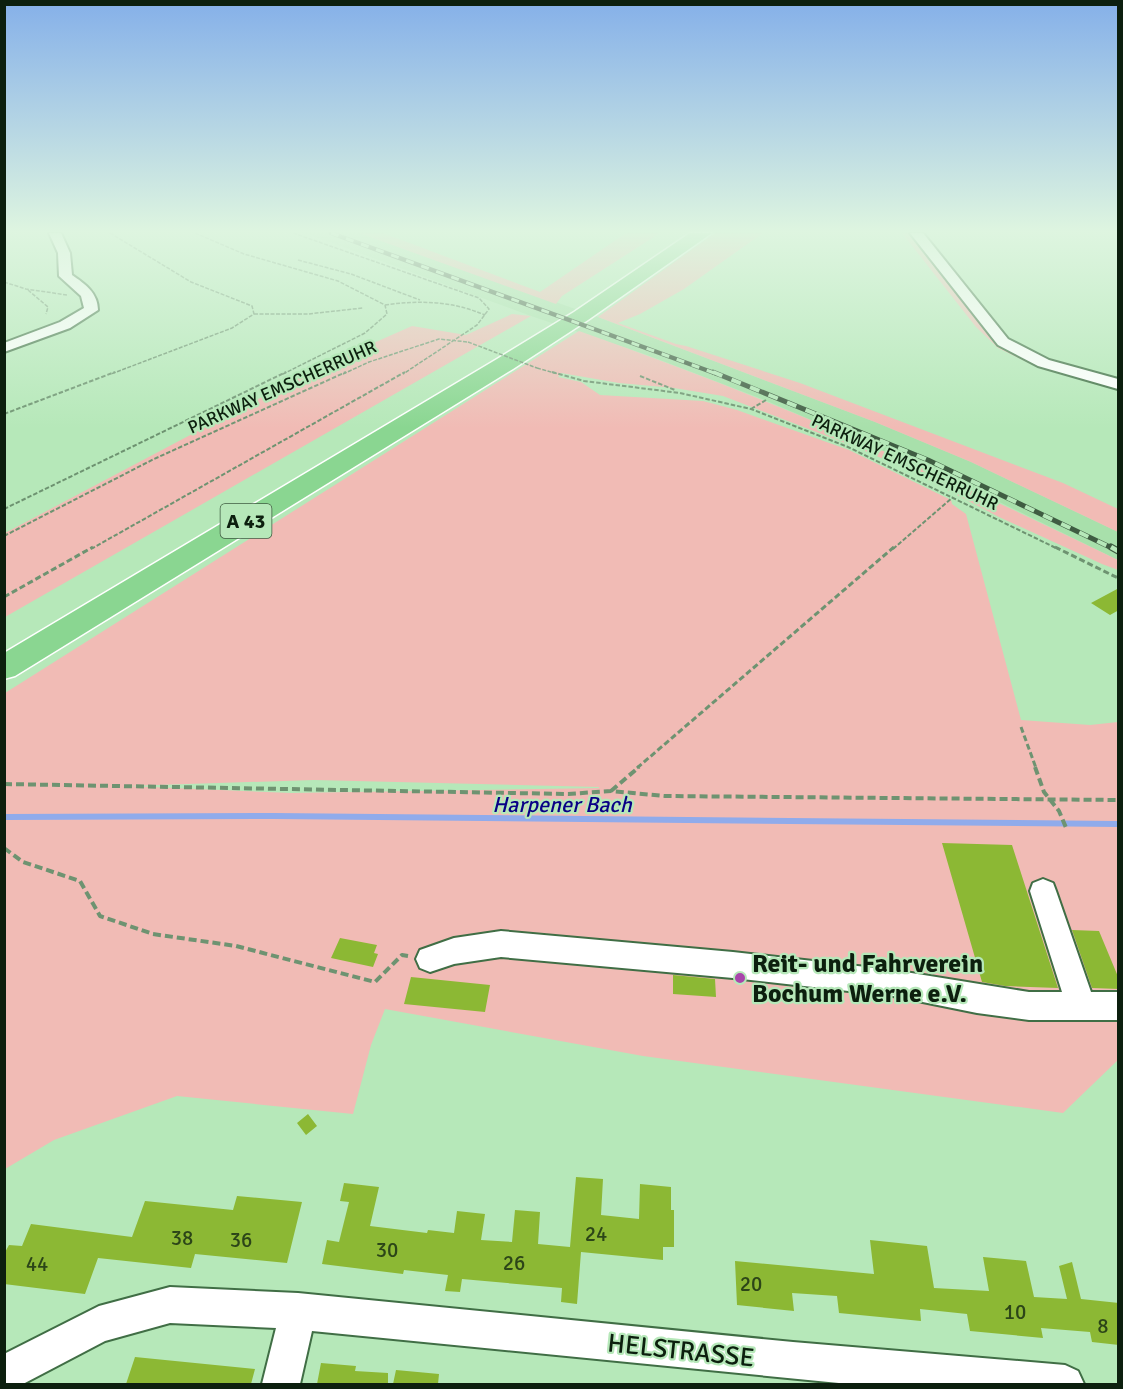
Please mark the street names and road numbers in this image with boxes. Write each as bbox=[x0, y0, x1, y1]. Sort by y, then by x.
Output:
street label: PARKWAY EMSCHERRUHR bbox=[184, 335, 380, 438]
street label: PARKWAY EMSCHERRUHR bbox=[808, 409, 1002, 515]
road number: A 43 bbox=[220, 504, 272, 538]
street label: HELSTRASSE bbox=[606, 1327, 756, 1375]

